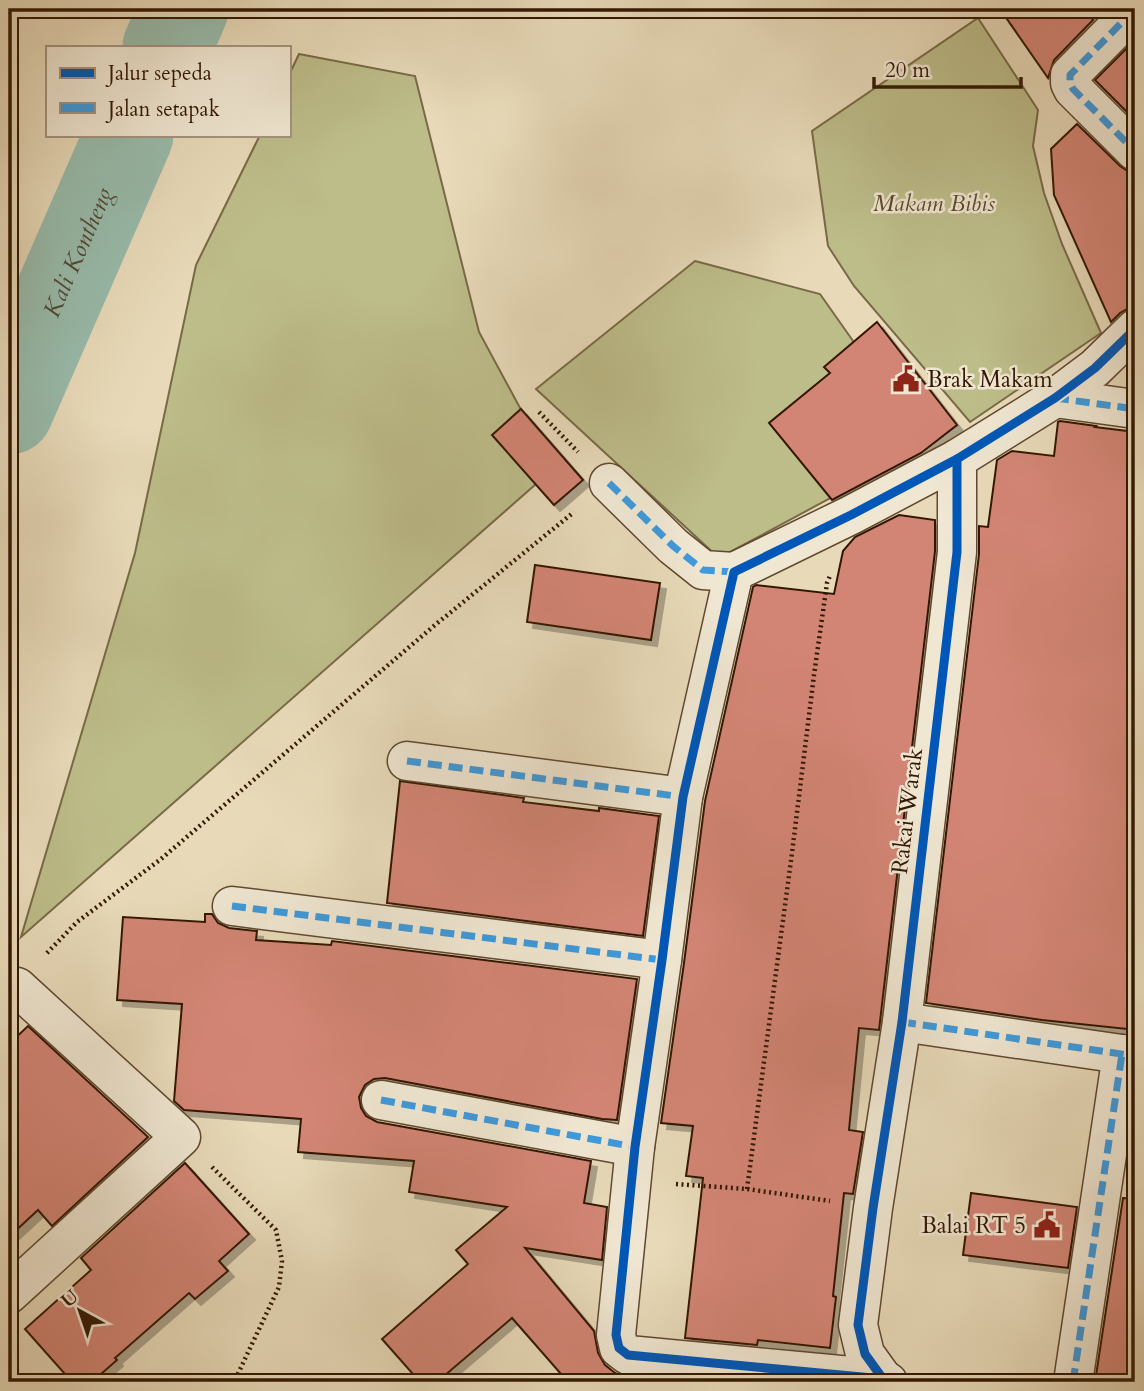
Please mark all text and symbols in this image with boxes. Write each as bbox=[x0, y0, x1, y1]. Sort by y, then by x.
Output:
legend bbox=[46, 46, 290, 136]
scale bar bbox=[874, 46, 1021, 90]
text: 20 m bbox=[885, 56, 930, 85]
text: Jalur sepeda bbox=[105, 59, 212, 88]
text: Jalan setapak bbox=[105, 95, 221, 124]
water label: Kali Kontheng bbox=[35, 182, 121, 323]
park label: Makam Bibis bbox=[873, 188, 995, 219]
public building icon: Brak Makam bbox=[891, 364, 921, 394]
place label: Brak Makam bbox=[927, 364, 1053, 395]
street label: Rakai Warak bbox=[884, 746, 930, 876]
place label: Balai RT 5 bbox=[921, 1210, 1026, 1241]
public building icon: Balai RT 5 bbox=[1032, 1210, 1062, 1240]
north arrow bbox=[46, 1276, 116, 1346]
text: U bbox=[55, 1283, 84, 1314]

